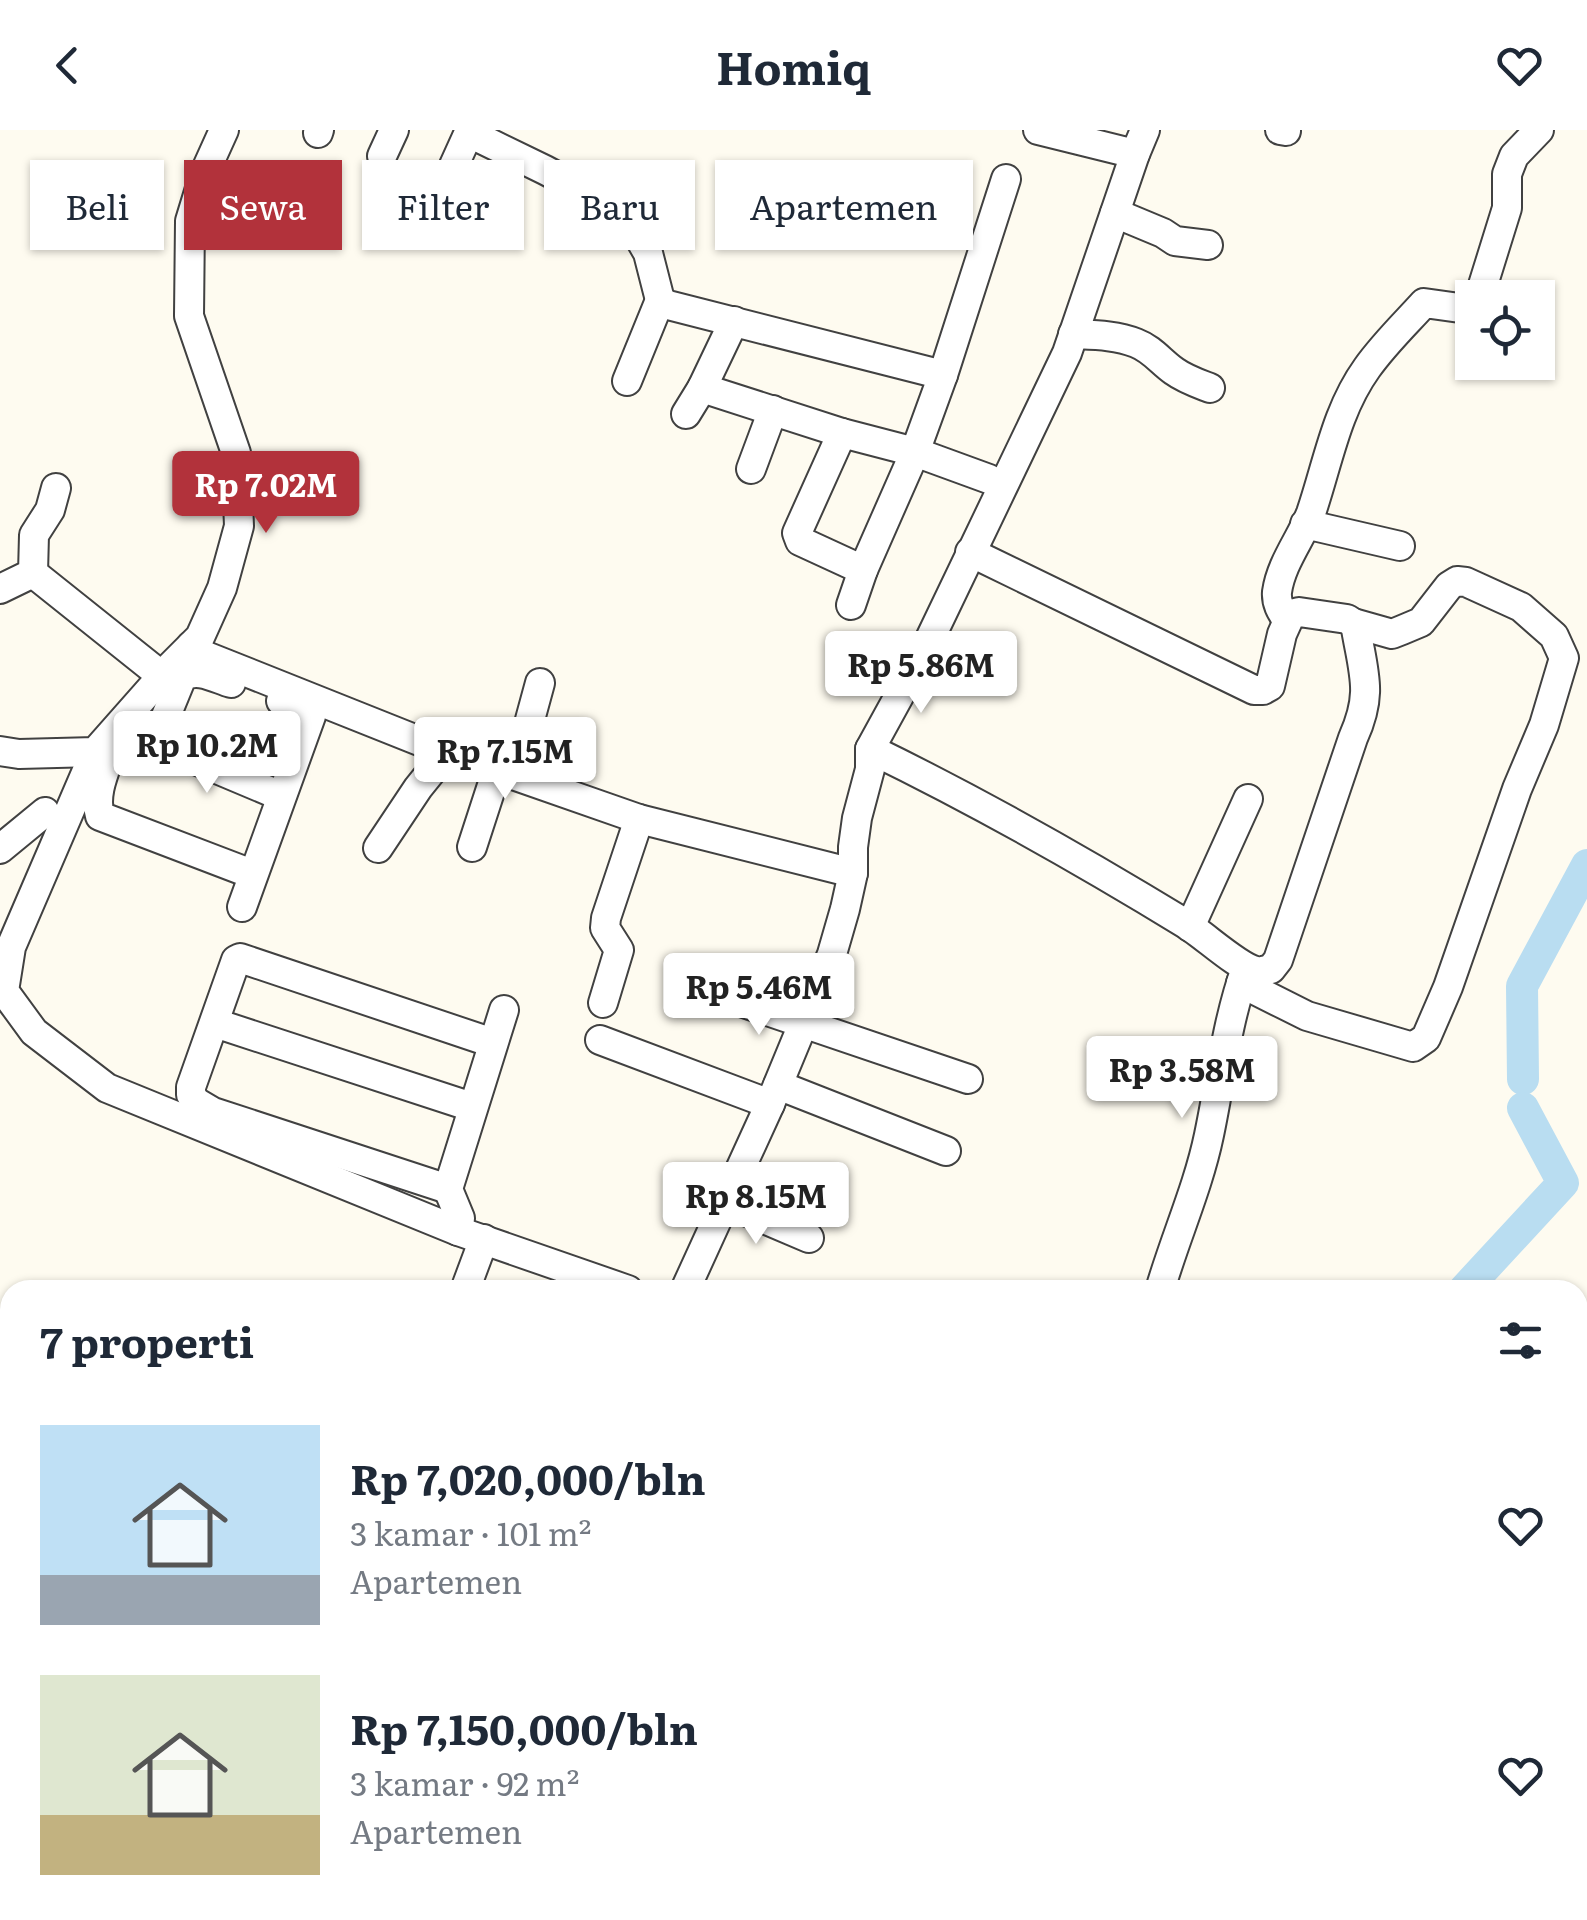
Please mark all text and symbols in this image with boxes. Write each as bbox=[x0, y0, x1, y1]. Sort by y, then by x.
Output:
text: Homiq bbox=[716, 32, 871, 99]
icon: back bbox=[40, 38, 95, 93]
icon: heart bbox=[1492, 38, 1547, 93]
chip: Beli bbox=[30, 160, 164, 250]
chip: Sewa bbox=[184, 160, 342, 250]
chip: Filter bbox=[362, 160, 524, 250]
chip: Baru bbox=[544, 160, 695, 250]
chip: Apartemen bbox=[715, 160, 973, 250]
map controls bbox=[1455, 280, 1555, 380]
button: locate bbox=[1455, 280, 1555, 380]
pin: Rp 7.02M bbox=[163, 451, 369, 536]
text: Rp 7.02M bbox=[194, 459, 338, 507]
pin: Rp 5.86M bbox=[818, 631, 1024, 716]
text: Rp 5.86M bbox=[847, 639, 995, 687]
pin: Rp 10.2M bbox=[104, 711, 310, 796]
pin: Rp 7.15M bbox=[402, 717, 608, 802]
text: Rp 10.2M bbox=[135, 719, 279, 767]
text: Rp 7.15M bbox=[436, 725, 574, 773]
pin: Rp 5.46M bbox=[656, 953, 862, 1038]
text: Rp 5.46M bbox=[685, 961, 833, 1009]
pin: Rp 3.58M bbox=[1079, 1036, 1285, 1121]
text: Rp 3.58M bbox=[1108, 1044, 1256, 1092]
pin: Rp 8.15M bbox=[653, 1162, 859, 1247]
text: Rp 8.15M bbox=[685, 1170, 827, 1218]
text: 7 properti bbox=[40, 1309, 254, 1371]
icon: filters bbox=[1493, 1313, 1548, 1368]
text: Rp 7,020,000/bln bbox=[350, 1446, 706, 1508]
icon: home bbox=[120, 1465, 240, 1585]
icon: heart bbox=[1493, 1498, 1548, 1553]
text: 3 kamar · 101 m² bbox=[350, 1508, 591, 1556]
text: Apartemen bbox=[350, 1556, 522, 1604]
text: Rp 7,150,000/bln bbox=[350, 1696, 698, 1758]
icon: home bbox=[120, 1715, 240, 1835]
icon: heart bbox=[1493, 1748, 1548, 1803]
text: 3 kamar · 92 m² bbox=[350, 1758, 579, 1806]
text: Apartemen bbox=[350, 1806, 522, 1854]

